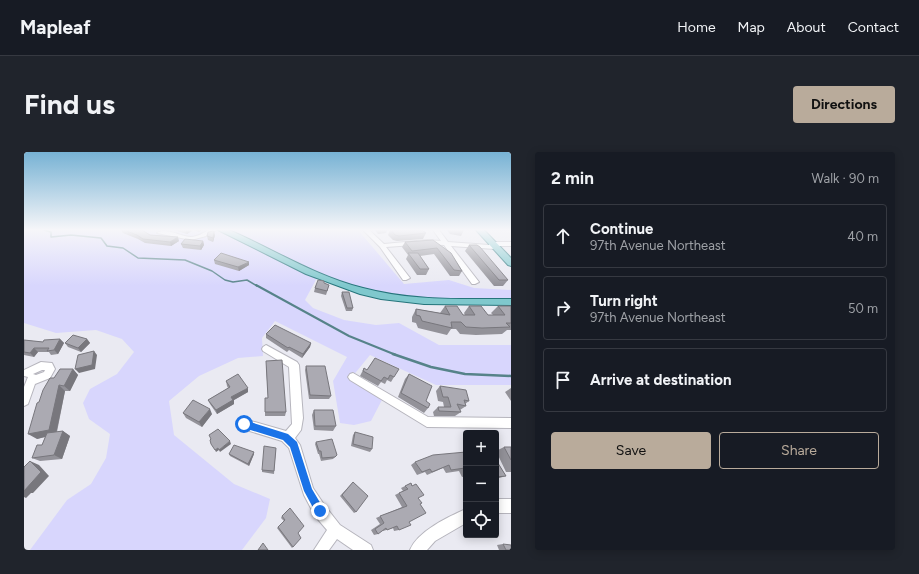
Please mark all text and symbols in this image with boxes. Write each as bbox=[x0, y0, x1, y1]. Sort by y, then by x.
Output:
text: Mapleaf bbox=[20, 16, 91, 39]
text: Home bbox=[677, 19, 716, 36]
text: Map bbox=[738, 19, 765, 36]
text: About bbox=[787, 19, 826, 36]
text: Contact bbox=[848, 19, 899, 36]
button: Directions bbox=[793, 86, 895, 123]
text: Find us bbox=[24, 87, 115, 121]
text: 2 min bbox=[551, 168, 594, 188]
text: Walk · 90 m bbox=[812, 171, 879, 186]
text: Continue bbox=[590, 220, 653, 238]
icon: ahead bbox=[552, 225, 574, 247]
text: 40 m bbox=[847, 229, 878, 244]
text: 97th Avenue Northeast bbox=[590, 238, 726, 253]
text: Turn right bbox=[590, 292, 658, 310]
icon: right bbox=[552, 297, 574, 319]
text: 50 m bbox=[848, 301, 878, 316]
text: 97th Avenue Northeast bbox=[590, 310, 726, 325]
icon: arrive bbox=[552, 369, 574, 391]
text: Arrive at destination bbox=[590, 371, 731, 389]
route start bbox=[235, 415, 253, 433]
map controls bbox=[463, 430, 499, 538]
button: + bbox=[463, 430, 499, 466]
button: Save bbox=[551, 432, 711, 469]
button: Share bbox=[719, 432, 879, 469]
button: − bbox=[463, 466, 499, 502]
route end bbox=[311, 502, 329, 520]
button: locate bbox=[463, 502, 499, 538]

